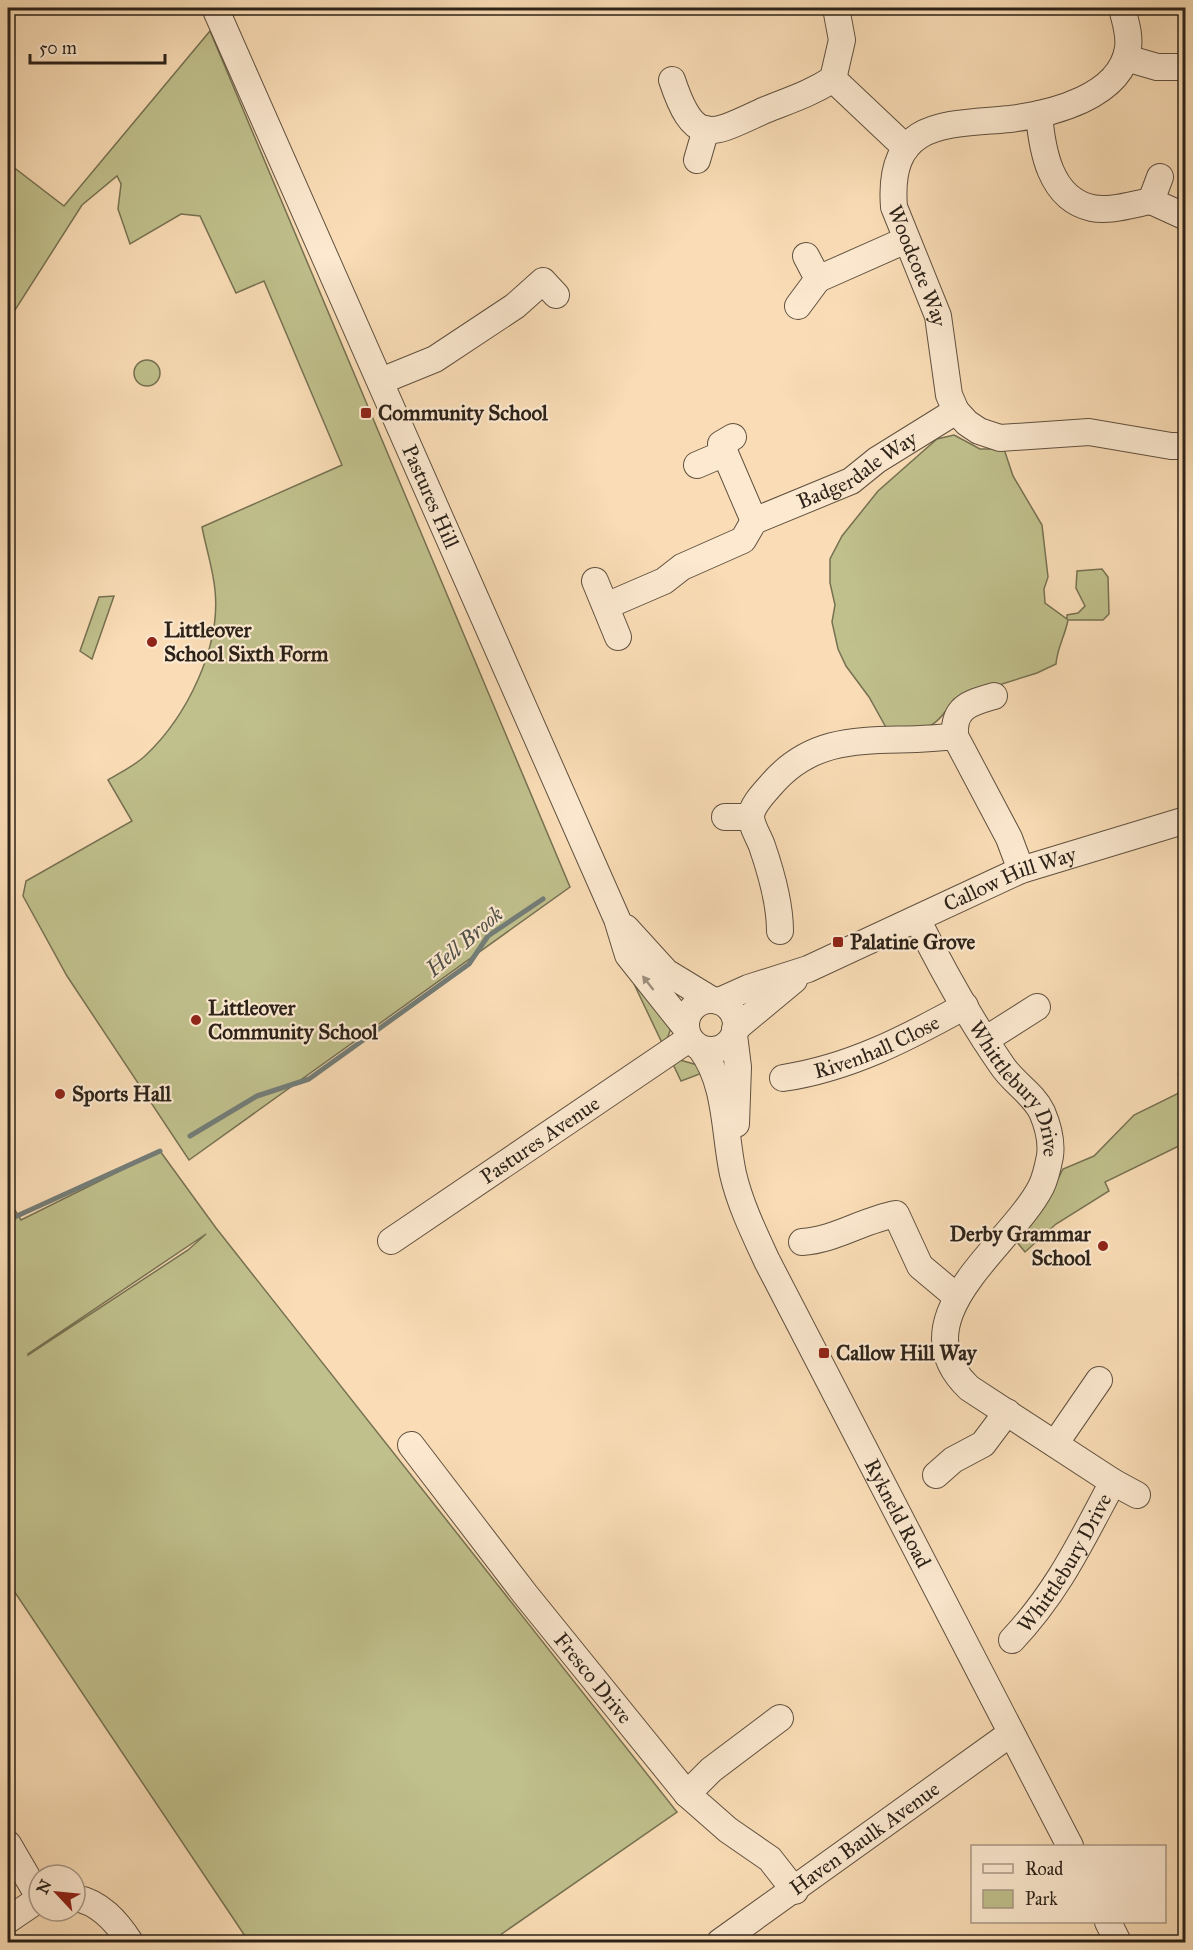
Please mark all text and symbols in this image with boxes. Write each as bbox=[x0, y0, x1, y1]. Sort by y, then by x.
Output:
scale bar bbox=[30, 27, 165, 65]
text: 50 m bbox=[39, 37, 77, 59]
street label: Woodcote Way bbox=[882, 201, 952, 329]
place label: Community School bbox=[378, 400, 549, 426]
marker: Community School bbox=[359, 406, 373, 420]
street label: Badgerdale Way bbox=[793, 425, 923, 515]
street label: Pastures Hill bbox=[396, 441, 465, 553]
place label: Littleover School Sixth Form bbox=[164, 617, 329, 667]
marker: Littleover School Sixth Form bbox=[145, 635, 159, 649]
street label: Callow Hill Way bbox=[939, 841, 1080, 917]
water label: Hell Brook bbox=[419, 900, 509, 983]
place label: Palatine Grove bbox=[850, 929, 975, 955]
marker: Palatine Grove bbox=[831, 935, 845, 949]
one-way arrow bbox=[642, 975, 655, 991]
place label: Littleover Community School bbox=[208, 995, 379, 1045]
street label: Rivenhall Close bbox=[811, 1009, 944, 1084]
marker: Littleover Community School bbox=[189, 1013, 203, 1027]
street label: Whittlebury Drive bbox=[963, 1016, 1064, 1158]
place label: Sports Hall bbox=[72, 1081, 172, 1107]
marker: Sports Hall bbox=[53, 1087, 67, 1101]
street label: Pastures Avenue bbox=[475, 1090, 605, 1190]
place label: Derby Grammar School bbox=[949, 1221, 1092, 1271]
marker: Derby Grammar School bbox=[1096, 1239, 1110, 1253]
place label: Callow Hill Way bbox=[836, 1340, 978, 1366]
marker: Callow Hill Way bbox=[817, 1346, 831, 1360]
street label: Rykneld Road bbox=[859, 1454, 937, 1573]
street label: Whittlebury Drive bbox=[1012, 1489, 1118, 1638]
street label: Fresco Drive bbox=[548, 1627, 638, 1729]
street label: Haven Baulk Avenue bbox=[785, 1776, 945, 1901]
legend bbox=[971, 1845, 1166, 1923]
text: Road bbox=[1025, 1858, 1063, 1880]
north arrow bbox=[27, 1863, 87, 1923]
text: N bbox=[32, 1876, 56, 1897]
text: Park bbox=[1025, 1888, 1058, 1910]

